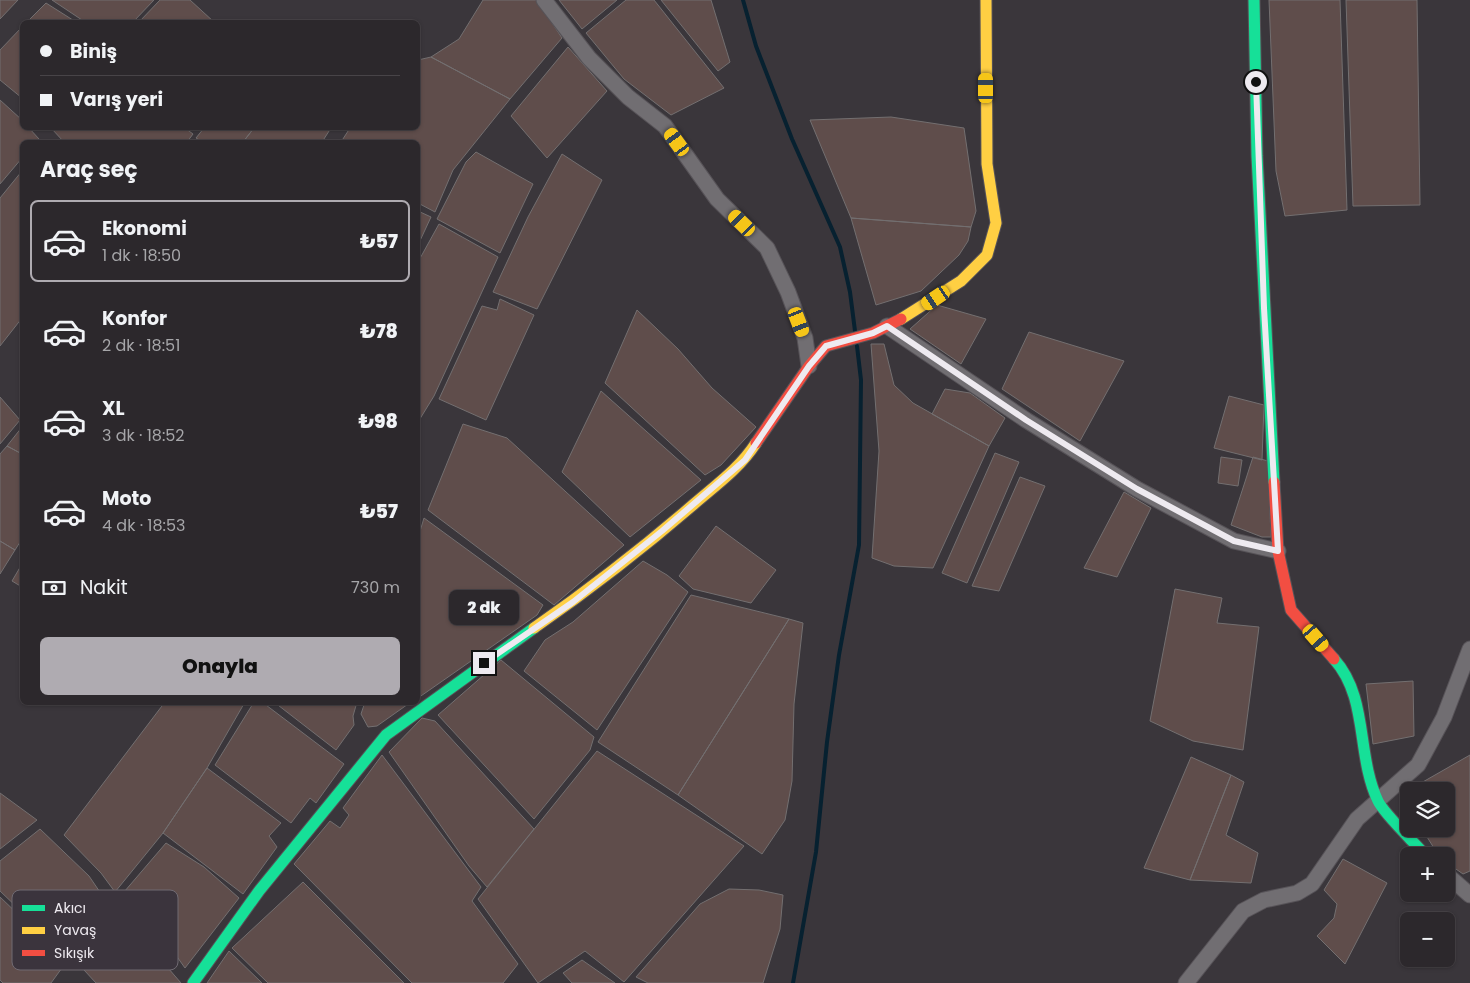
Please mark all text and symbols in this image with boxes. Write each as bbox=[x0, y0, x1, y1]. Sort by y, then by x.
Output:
text: Biniş bbox=[70, 38, 117, 65]
route start bbox=[1245, 71, 1267, 93]
car bbox=[978, 73, 993, 103]
text: Varış yeri bbox=[70, 86, 163, 113]
car bbox=[662, 125, 691, 159]
text: Araç seç bbox=[40, 154, 138, 185]
car bbox=[725, 207, 758, 239]
text: Ekonomi bbox=[102, 215, 187, 242]
icon: car bbox=[42, 219, 87, 264]
text: ₺57 bbox=[360, 228, 398, 255]
text: 1 dk · 18:50 bbox=[102, 244, 181, 267]
car bbox=[919, 283, 952, 313]
text: Konfor bbox=[102, 305, 167, 332]
car bbox=[786, 305, 811, 339]
icon: car bbox=[42, 309, 87, 354]
text: ₺78 bbox=[360, 318, 398, 345]
text: 2 dk · 18:51 bbox=[102, 334, 180, 357]
text: XL bbox=[102, 395, 125, 422]
icon: car bbox=[42, 399, 87, 444]
text: ₺98 bbox=[358, 408, 398, 435]
text: 3 dk · 18:52 bbox=[102, 424, 185, 447]
text: Moto bbox=[102, 485, 151, 512]
icon: car bbox=[42, 489, 87, 534]
text: ₺57 bbox=[360, 498, 398, 525]
text: 4 dk · 18:53 bbox=[102, 514, 185, 537]
icon: cash bbox=[40, 574, 68, 602]
text: Nakit bbox=[80, 574, 128, 601]
text: 730 m bbox=[351, 576, 400, 599]
callout: 2 dk bbox=[449, 590, 519, 626]
text: 2 dk bbox=[467, 596, 501, 619]
car bbox=[1300, 622, 1331, 654]
button: Onayla bbox=[40, 637, 400, 695]
route end bbox=[473, 652, 495, 674]
map controls bbox=[1400, 782, 1455, 967]
button: layers bbox=[1400, 782, 1455, 837]
button: + bbox=[1400, 847, 1455, 902]
legend bbox=[12, 890, 178, 970]
text: Akıcı bbox=[54, 898, 86, 918]
button: − bbox=[1400, 912, 1455, 967]
text: Yavaş bbox=[54, 920, 96, 940]
text: Sıkışık bbox=[54, 943, 95, 963]

